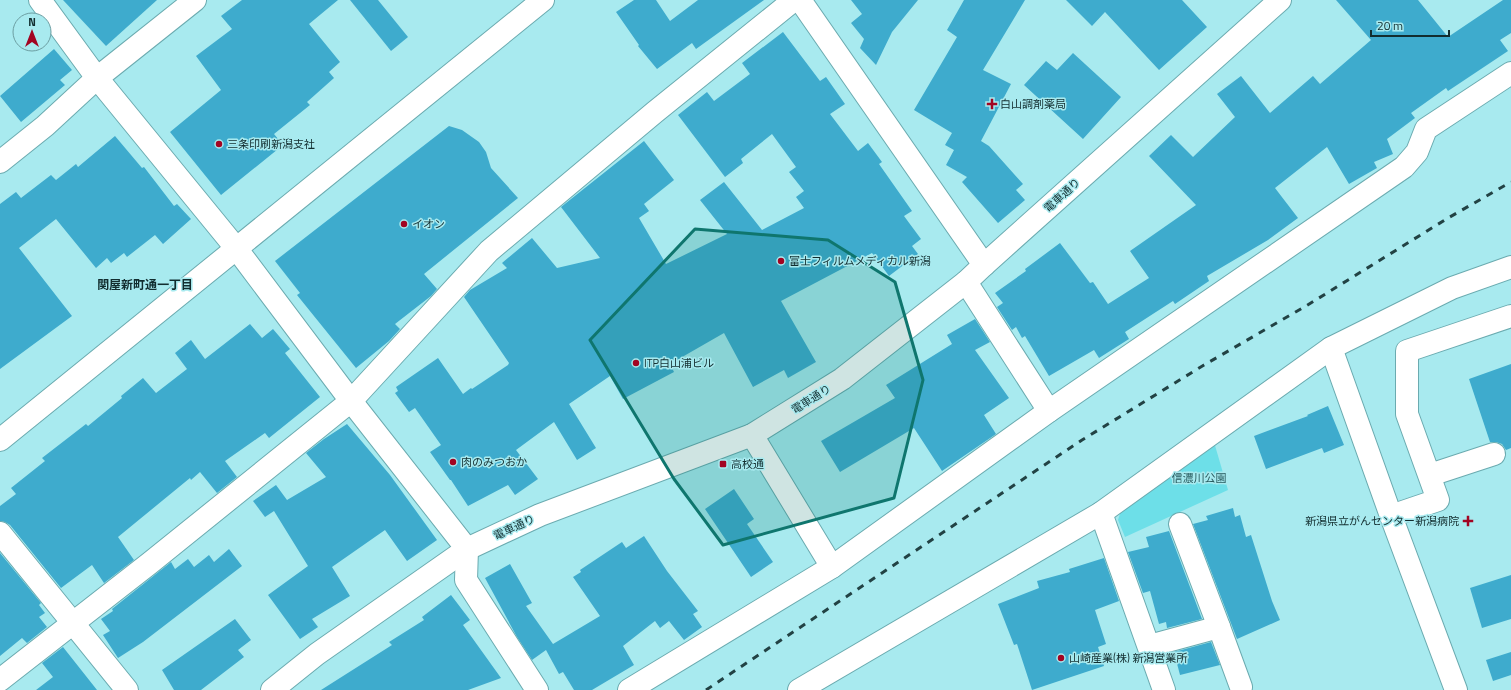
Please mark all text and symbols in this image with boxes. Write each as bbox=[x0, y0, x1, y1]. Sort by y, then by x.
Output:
north arrow bbox=[12, 12, 52, 52]
scale bar bbox=[1371, 12, 1449, 38]
text: N bbox=[28, 14, 36, 30]
text: 20 m bbox=[1377, 16, 1403, 35]
place label: 白山調剤薬局 bbox=[1000, 96, 1066, 112]
marker: 白山調剤薬局 bbox=[987, 99, 997, 109]
place label: 三条印刷新潟支社 bbox=[227, 136, 315, 152]
marker: 三条印刷新潟支社 bbox=[214, 139, 224, 149]
street label: 電車通り bbox=[1040, 174, 1084, 216]
place label: イオン bbox=[412, 216, 445, 232]
marker: イオン bbox=[399, 219, 409, 229]
place label: 富士フィルムメディカル新潟 bbox=[789, 253, 931, 269]
marker: 富士フィルムメディカル新潟 bbox=[776, 256, 786, 266]
district label: 関屋新町通一丁目 bbox=[97, 275, 193, 294]
place label: ITP白山浦ビル bbox=[644, 355, 714, 371]
marker: ITP白山浦ビル bbox=[631, 358, 641, 368]
street label: 電車通り bbox=[788, 381, 834, 417]
place label: 肉のみつおか bbox=[461, 454, 527, 470]
place label: 高校通 bbox=[731, 456, 764, 472]
marker: 肉のみつおか bbox=[448, 457, 458, 467]
marker: 高校通 bbox=[718, 459, 728, 469]
park label: 信濃川公園 bbox=[1172, 470, 1227, 486]
street label: 電車通り bbox=[491, 510, 537, 544]
place label: 新潟県立がんセンター新潟病院 bbox=[1305, 513, 1459, 529]
marker: 新潟県立がんセンター新潟病院 bbox=[1462, 515, 1474, 527]
place label: 山崎産業(株) 新潟営業所 bbox=[1069, 650, 1188, 666]
marker: 山崎産業(株) 新潟営業所 bbox=[1056, 653, 1066, 663]

